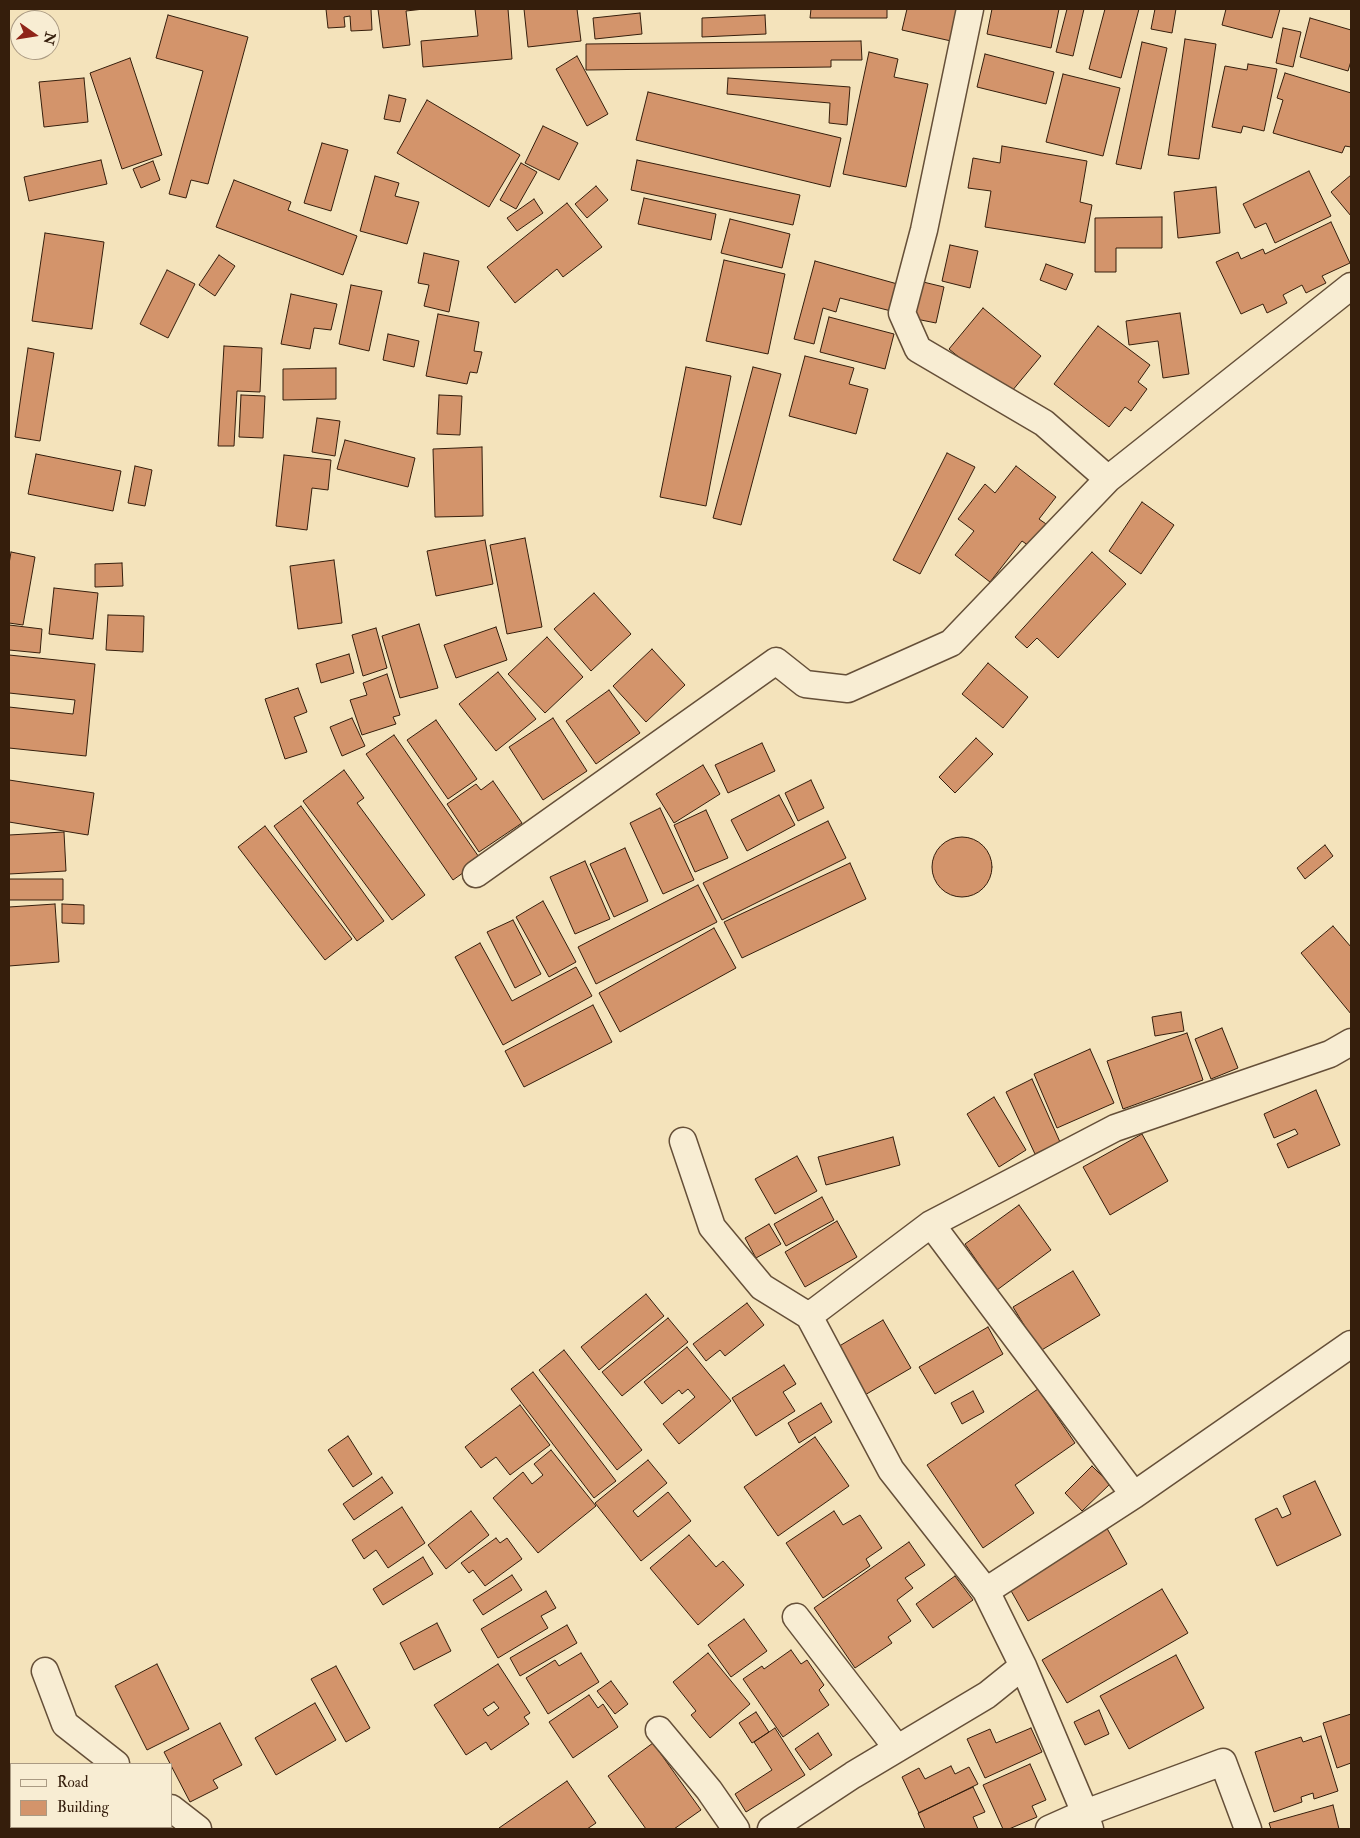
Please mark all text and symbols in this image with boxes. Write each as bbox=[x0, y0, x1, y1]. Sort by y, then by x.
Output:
north arrow bbox=[10, 10, 60, 60]
text: N bbox=[39, 30, 59, 46]
legend bbox=[10, 1763, 172, 1828]
text: Road bbox=[57, 1773, 88, 1792]
text: Building bbox=[57, 1798, 109, 1817]

